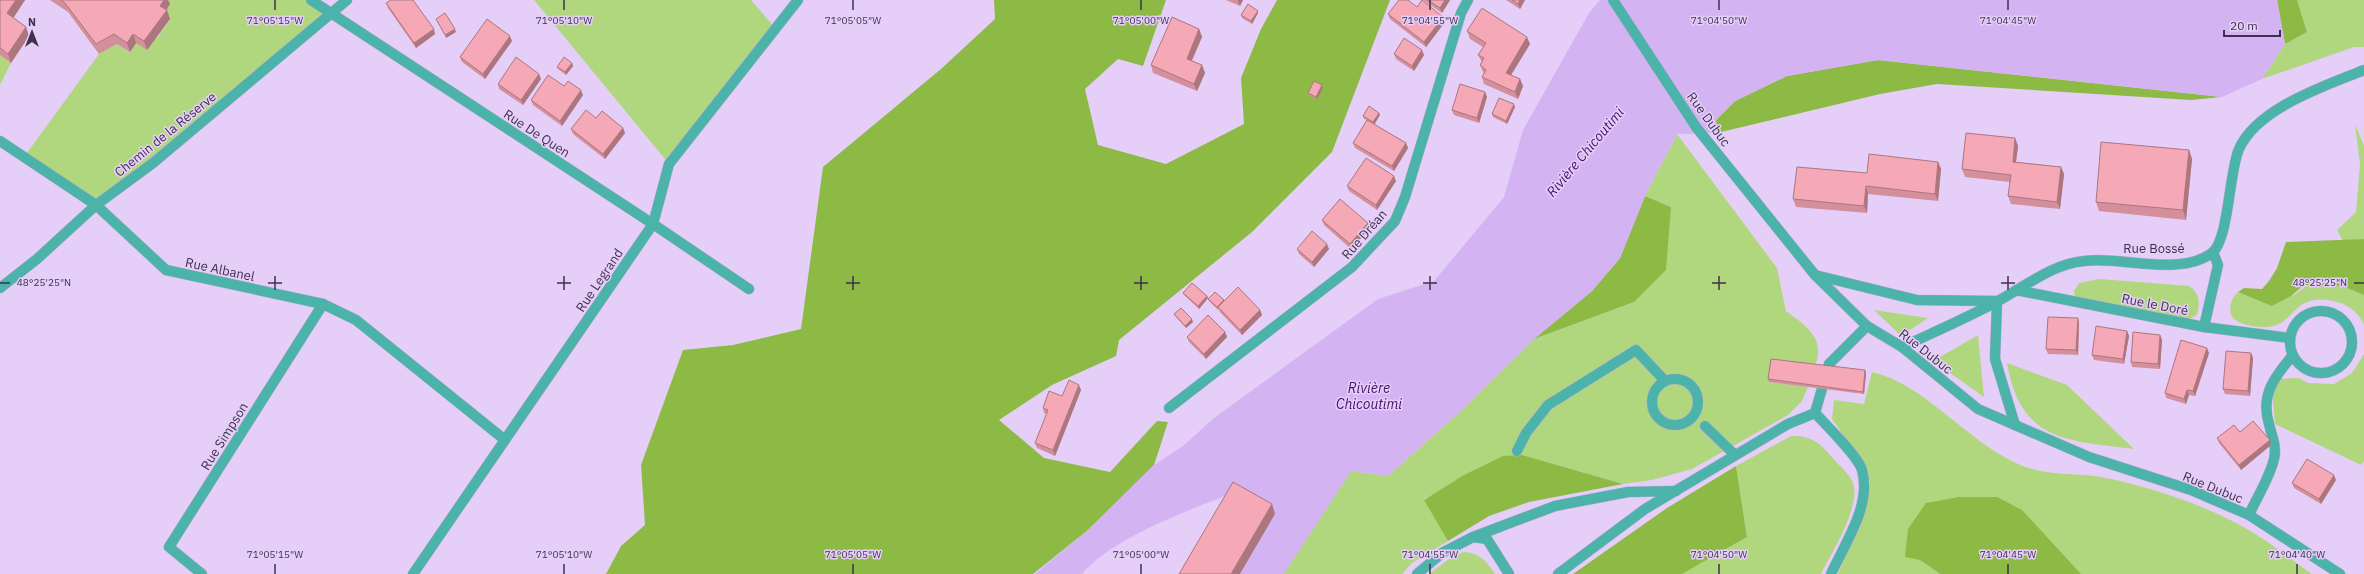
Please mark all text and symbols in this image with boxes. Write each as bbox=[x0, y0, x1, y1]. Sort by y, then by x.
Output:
north arrow bbox=[12, 12, 52, 52]
scale bar bbox=[2224, 12, 2280, 38]
text: 71°05'15"W bbox=[247, 14, 303, 27]
text: 71°05'10"W bbox=[536, 14, 592, 27]
text: 71°05'05"W bbox=[825, 14, 881, 27]
text: 71°05'00"W bbox=[1113, 14, 1169, 27]
text: 71°04'55"W bbox=[1402, 14, 1458, 27]
text: 71°04'50"W bbox=[1691, 14, 1747, 27]
text: 71°04'45"W bbox=[1980, 14, 2036, 27]
text: N bbox=[28, 15, 36, 29]
text: 20 m bbox=[2230, 18, 2258, 33]
street label: Chemin de la Réserve bbox=[111, 88, 220, 181]
street label: Rue Dubuc bbox=[1683, 89, 1734, 150]
water label: Rivière Chicoutimi bbox=[1542, 103, 1628, 201]
street label: Rue De Quen bbox=[500, 106, 573, 161]
street label: Rue Dréan bbox=[1338, 206, 1391, 263]
street label: Rue Bossé bbox=[2123, 240, 2185, 257]
street label: Rue Legrand bbox=[572, 245, 627, 315]
street label: Rue Albanel bbox=[184, 254, 257, 285]
text: 48°25'25"N bbox=[17, 276, 71, 289]
text: 48°25'25"N bbox=[2293, 276, 2347, 289]
street label: Rue le Doré bbox=[2120, 290, 2190, 319]
street label: Rue Dubuc bbox=[1895, 325, 1956, 378]
water label: Rivière Chicoutimi bbox=[1336, 379, 1402, 413]
street label: Rue Simpson bbox=[197, 399, 252, 473]
street label: Rue Dubuc bbox=[2180, 468, 2246, 507]
text: 71°05'15"W bbox=[247, 548, 303, 561]
text: 71°05'10"W bbox=[536, 548, 592, 561]
text: 71°05'05"W bbox=[825, 548, 881, 561]
text: 71°05'00"W bbox=[1113, 548, 1169, 561]
text: 71°04'55"W bbox=[1402, 548, 1458, 561]
text: 71°04'50"W bbox=[1691, 548, 1747, 561]
text: 71°04'45"W bbox=[1980, 548, 2036, 561]
text: 71°04'40"W bbox=[2269, 548, 2325, 561]

